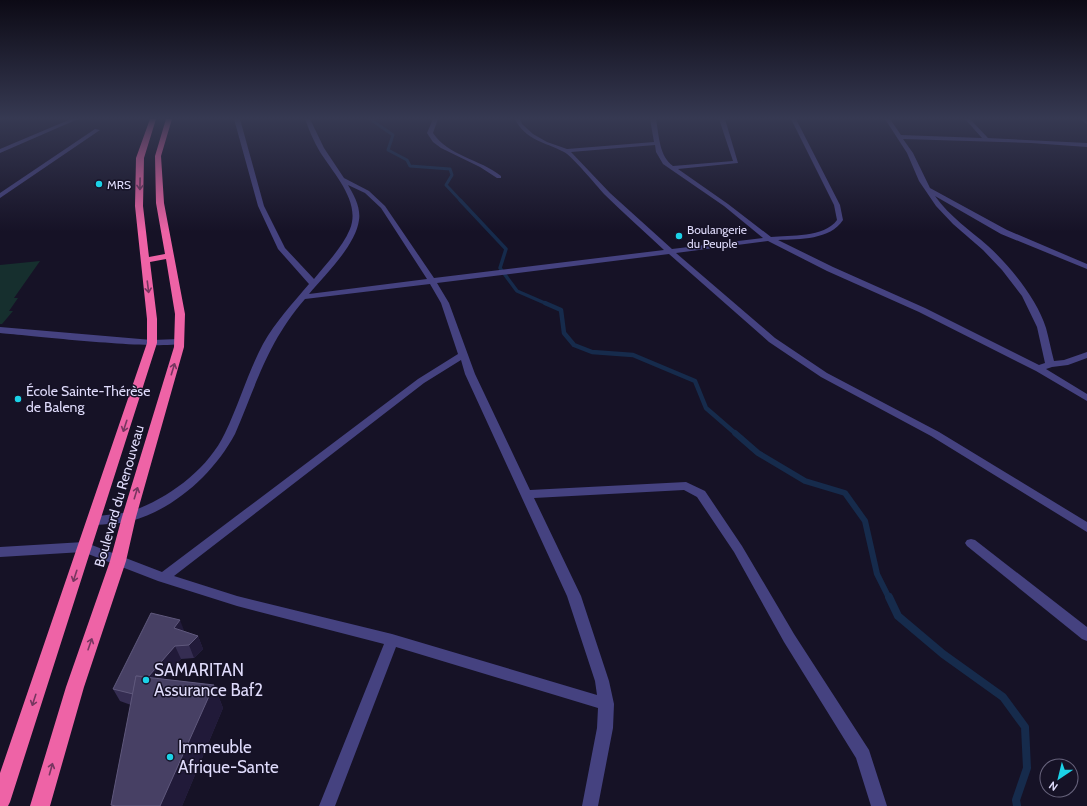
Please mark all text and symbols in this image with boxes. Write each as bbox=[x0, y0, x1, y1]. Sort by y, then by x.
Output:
place label: MRS bbox=[107, 177, 131, 192]
one-way arrow bbox=[136, 177, 143, 190]
marker: MRS bbox=[94, 179, 104, 189]
place label: Boulangerie du Peuple bbox=[687, 222, 747, 251]
marker: Boulangerie du Peuple bbox=[674, 231, 684, 241]
one-way arrow bbox=[144, 280, 152, 293]
one-way arrow bbox=[170, 362, 177, 375]
place label: École Sainte-Thérèse de Baleng bbox=[26, 382, 150, 416]
marker: École Sainte-Thérèse de Baleng bbox=[13, 394, 23, 404]
one-way arrow bbox=[121, 420, 128, 433]
street label: Boulevard du Renouveau bbox=[90, 423, 148, 569]
one-way arrow bbox=[133, 487, 140, 500]
one-way arrow bbox=[70, 570, 78, 582]
one-way arrow bbox=[86, 639, 94, 651]
place label: SAMARITAN Assurance Baf2 bbox=[154, 660, 263, 700]
marker: SAMARITAN Assurance Baf2 bbox=[141, 675, 151, 685]
one-way arrow bbox=[30, 693, 37, 706]
place label: Immeuble Afrique-Sante bbox=[178, 737, 279, 777]
marker: Immeuble Afrique-Sante bbox=[165, 752, 175, 762]
north arrow bbox=[1039, 758, 1079, 798]
one-way arrow bbox=[48, 762, 55, 775]
text: N bbox=[1046, 778, 1060, 794]

